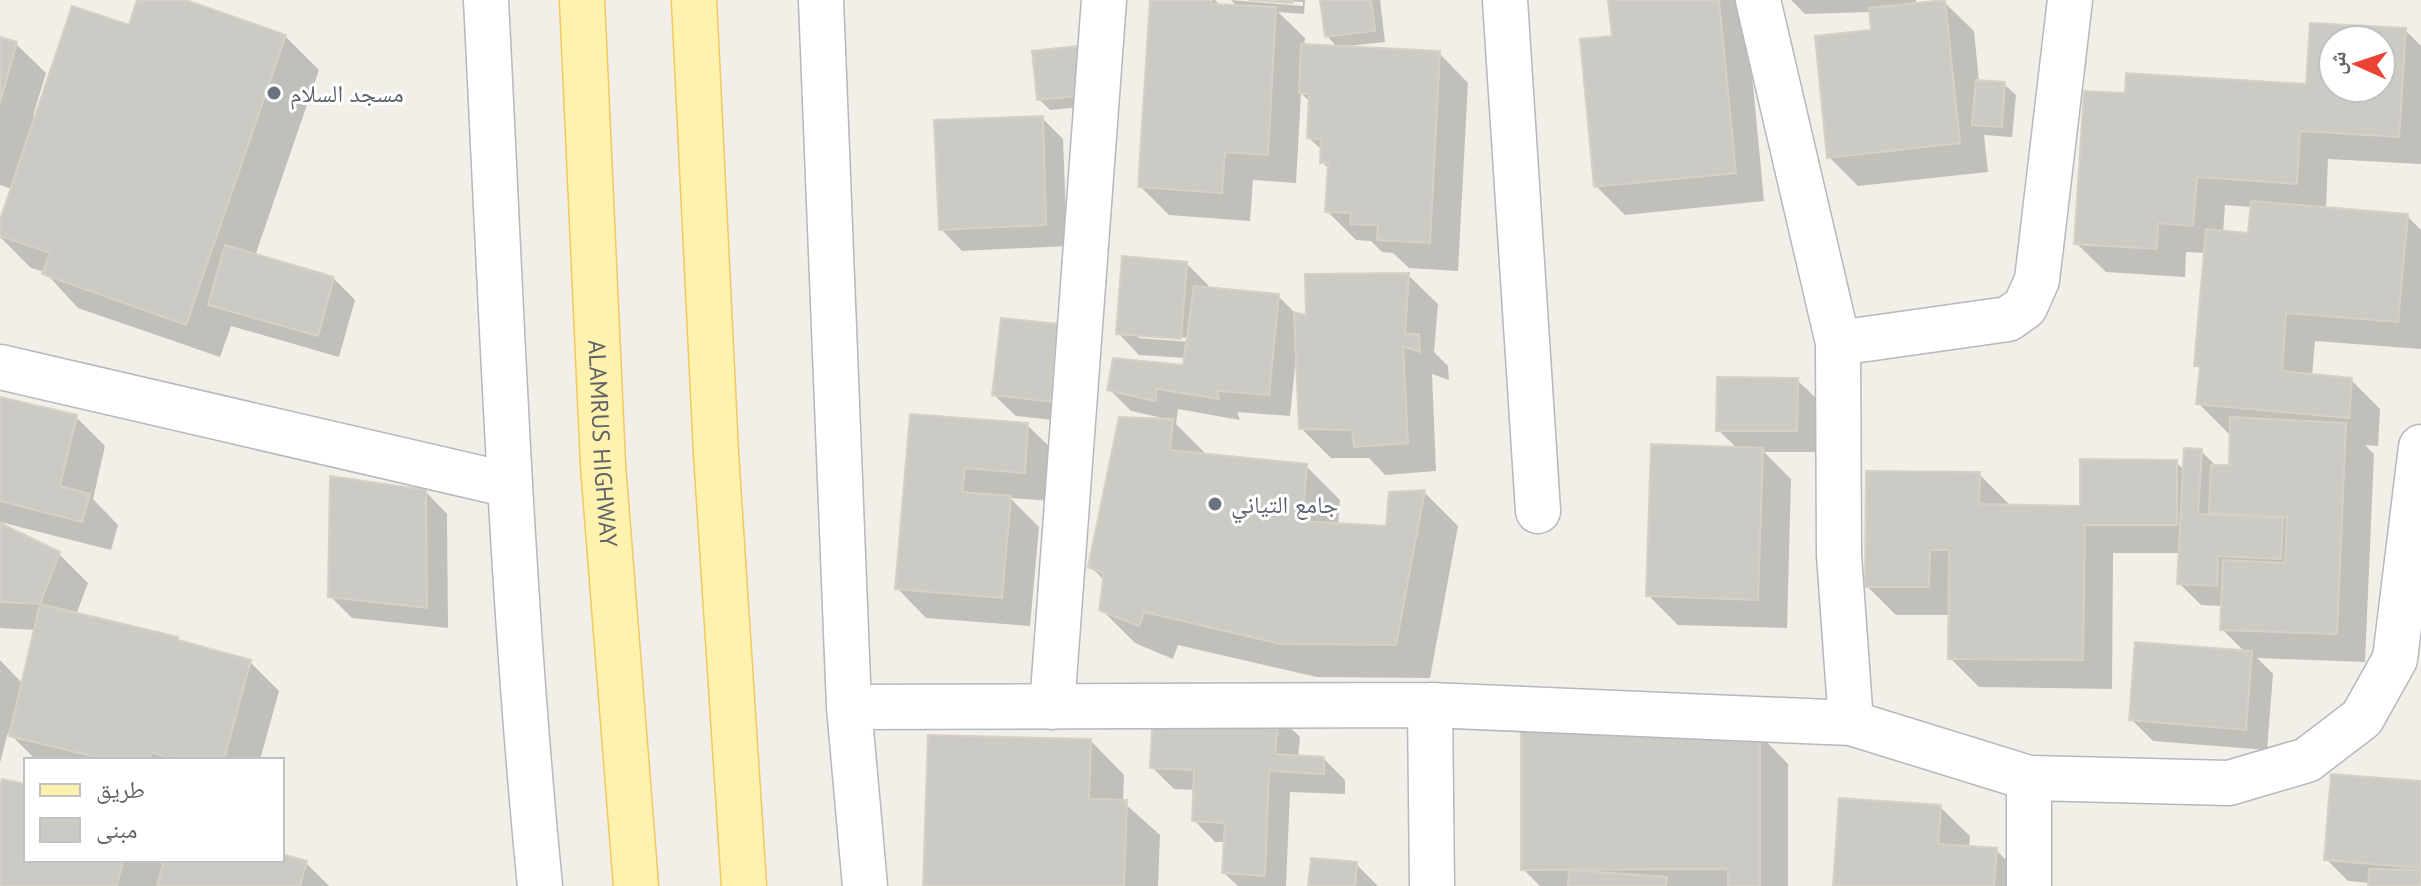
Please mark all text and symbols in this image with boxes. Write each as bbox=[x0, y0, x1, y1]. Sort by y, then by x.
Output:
north arrow bbox=[2317, 24, 2397, 104]
text: ش bbox=[2322, 51, 2352, 75]
place label: مسجد السلام bbox=[290, 78, 404, 110]
marker: مسجد السلام bbox=[265, 84, 283, 102]
street label: ALAMRUS HIGHWAY bbox=[582, 339, 625, 549]
place label: جامع التياني bbox=[1231, 489, 1338, 524]
marker: جامع التياني bbox=[1206, 495, 1224, 513]
legend bbox=[24, 758, 284, 862]
text: طريق bbox=[96, 774, 145, 805]
text: مبنى bbox=[96, 814, 137, 845]

